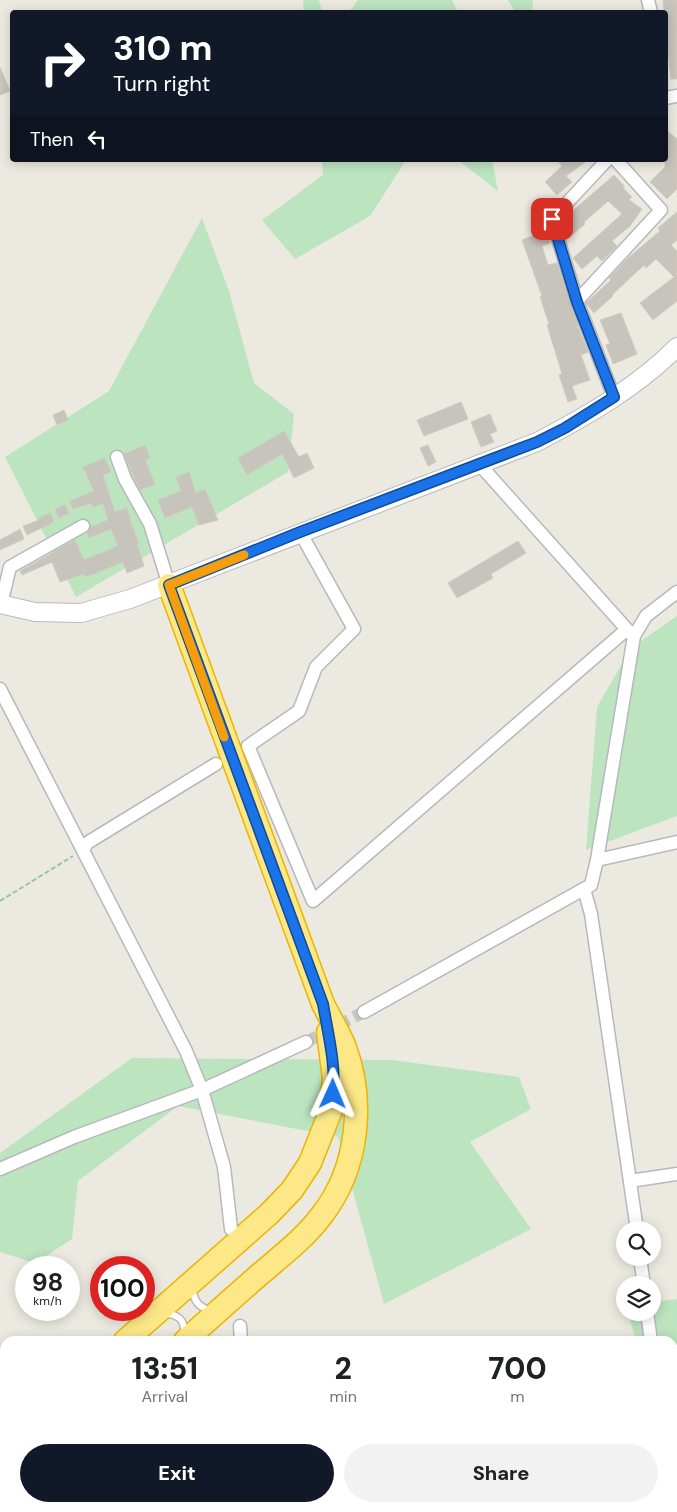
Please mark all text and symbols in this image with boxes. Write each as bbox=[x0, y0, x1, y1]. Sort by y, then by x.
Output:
text: 310 m bbox=[113, 25, 212, 71]
icon: right bbox=[30, 30, 95, 95]
text: Turn right bbox=[113, 69, 210, 98]
icon: left bbox=[83, 125, 111, 153]
text: Then bbox=[30, 127, 73, 152]
pin bbox=[531, 198, 573, 240]
icon: arrive bbox=[538, 205, 566, 233]
position arrow bbox=[306, 1067, 358, 1119]
map controls bbox=[616, 1221, 661, 1321]
button: search bbox=[616, 1221, 661, 1266]
speed limit sign: 100 bbox=[90, 1256, 155, 1321]
text: 98 bbox=[32, 1266, 63, 1299]
button: layers bbox=[616, 1276, 661, 1321]
text: km/h bbox=[33, 1293, 62, 1309]
text: 13:51 bbox=[131, 1349, 198, 1388]
text: 2 bbox=[335, 1349, 352, 1388]
text: 700 bbox=[488, 1349, 547, 1388]
text: Arrival bbox=[141, 1386, 188, 1407]
text: min bbox=[330, 1386, 357, 1407]
text: m bbox=[510, 1386, 525, 1407]
button: Exit bbox=[20, 1444, 334, 1502]
button: Share bbox=[344, 1444, 658, 1502]

